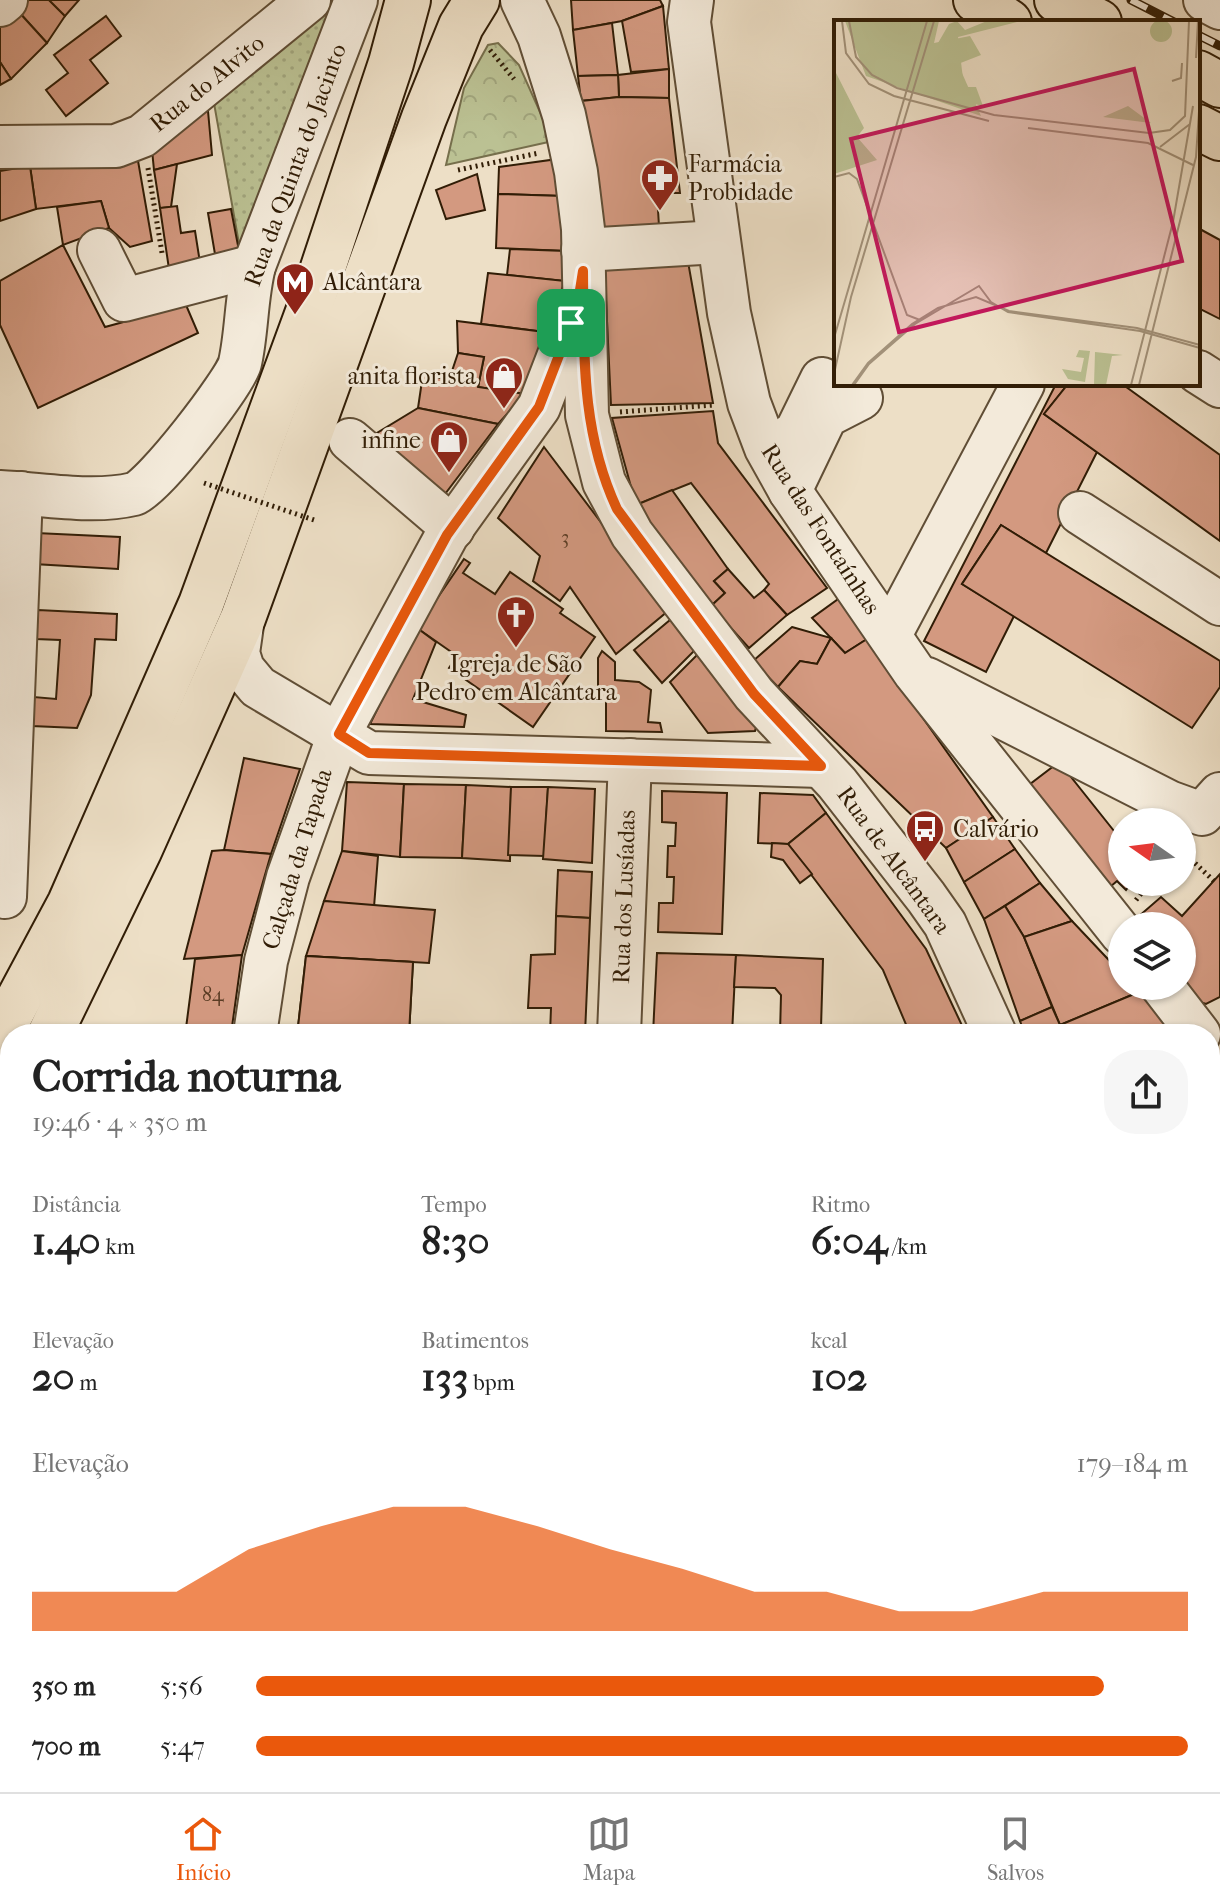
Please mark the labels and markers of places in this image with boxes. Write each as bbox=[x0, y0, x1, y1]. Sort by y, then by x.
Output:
place label: Farmácia Probidade bbox=[688, 150, 793, 206]
pharmacy icon: Farmácia Probidade bbox=[639, 157, 681, 212]
metro station icon: Alcântara bbox=[274, 261, 316, 316]
place label: Alcântara bbox=[322, 268, 422, 296]
pin bbox=[537, 289, 605, 357]
shop icon: anita florista bbox=[483, 355, 525, 410]
place label: anita florista bbox=[348, 362, 477, 390]
shop icon: infine bbox=[428, 419, 470, 474]
place label: infine bbox=[361, 426, 421, 454]
church icon: Igreja de São Pedro em Alcântara bbox=[495, 594, 537, 649]
place label: Igreja de São Pedro em Alcântara bbox=[415, 650, 618, 706]
bus stop icon: Calvário bbox=[904, 808, 946, 863]
place label: Calvário bbox=[953, 815, 1039, 843]

